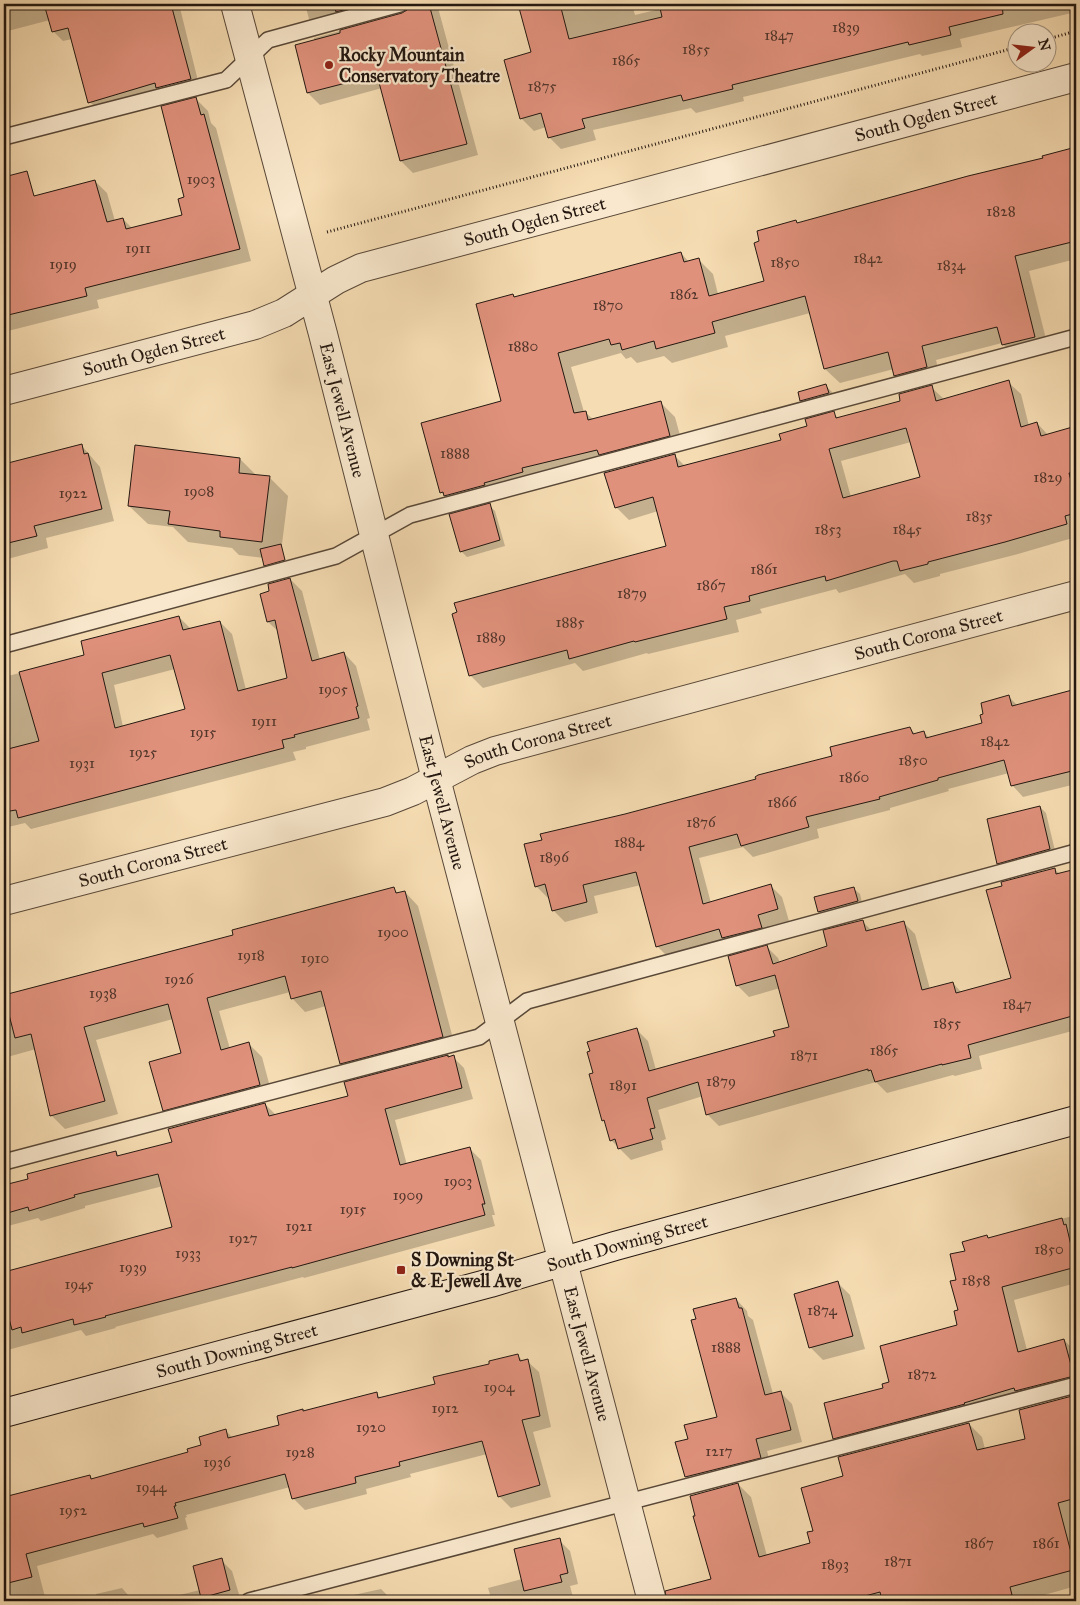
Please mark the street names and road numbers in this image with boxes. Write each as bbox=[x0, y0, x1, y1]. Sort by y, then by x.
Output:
street label: South Ogden Street bbox=[852, 87, 1000, 147]
street label: South Ogden Street bbox=[461, 192, 609, 251]
street label: South Ogden Street bbox=[80, 322, 228, 381]
street label: East Jewell Avenue bbox=[315, 340, 370, 480]
street label: South Corona Street bbox=[852, 604, 1006, 665]
street label: South Corona Street bbox=[460, 709, 615, 773]
street label: East Jewell Avenue bbox=[414, 733, 470, 872]
street label: South Corona Street bbox=[76, 832, 230, 892]
street label: South Downing Street bbox=[544, 1210, 711, 1277]
street label: East Jewell Avenue bbox=[559, 1284, 615, 1424]
street label: South Downing Street bbox=[154, 1318, 320, 1383]

